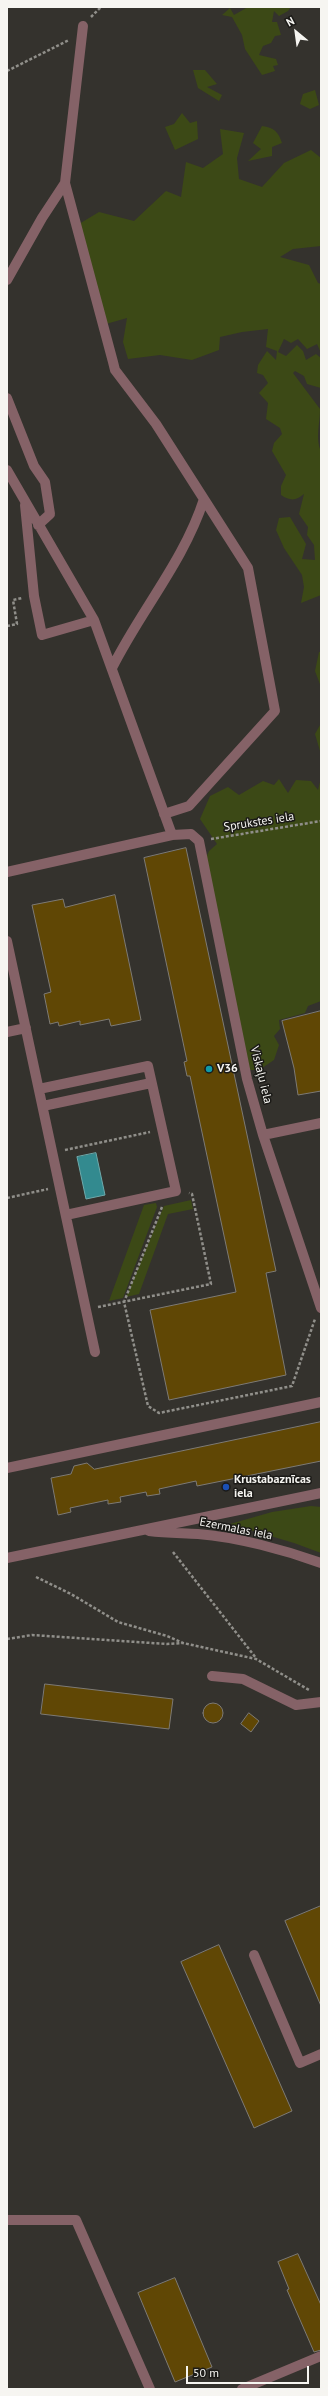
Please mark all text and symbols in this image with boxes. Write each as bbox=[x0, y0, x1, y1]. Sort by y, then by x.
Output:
north arrow bbox=[276, 12, 316, 52]
text: N bbox=[284, 14, 297, 29]
street label: Sprukstes iela bbox=[223, 809, 295, 835]
street label: Viskaļu iela bbox=[247, 1045, 275, 1105]
place label: V36 bbox=[217, 1062, 238, 1076]
marker: V36 bbox=[204, 1064, 214, 1074]
place label: Krustabaznīcas iela bbox=[234, 1473, 311, 1501]
marker: Krustabaznīcas iela bbox=[221, 1482, 231, 1492]
street label: Ezermalas iela bbox=[198, 1515, 274, 1543]
scale bar bbox=[188, 2358, 311, 2384]
text: 50 m bbox=[193, 2365, 219, 2380]

